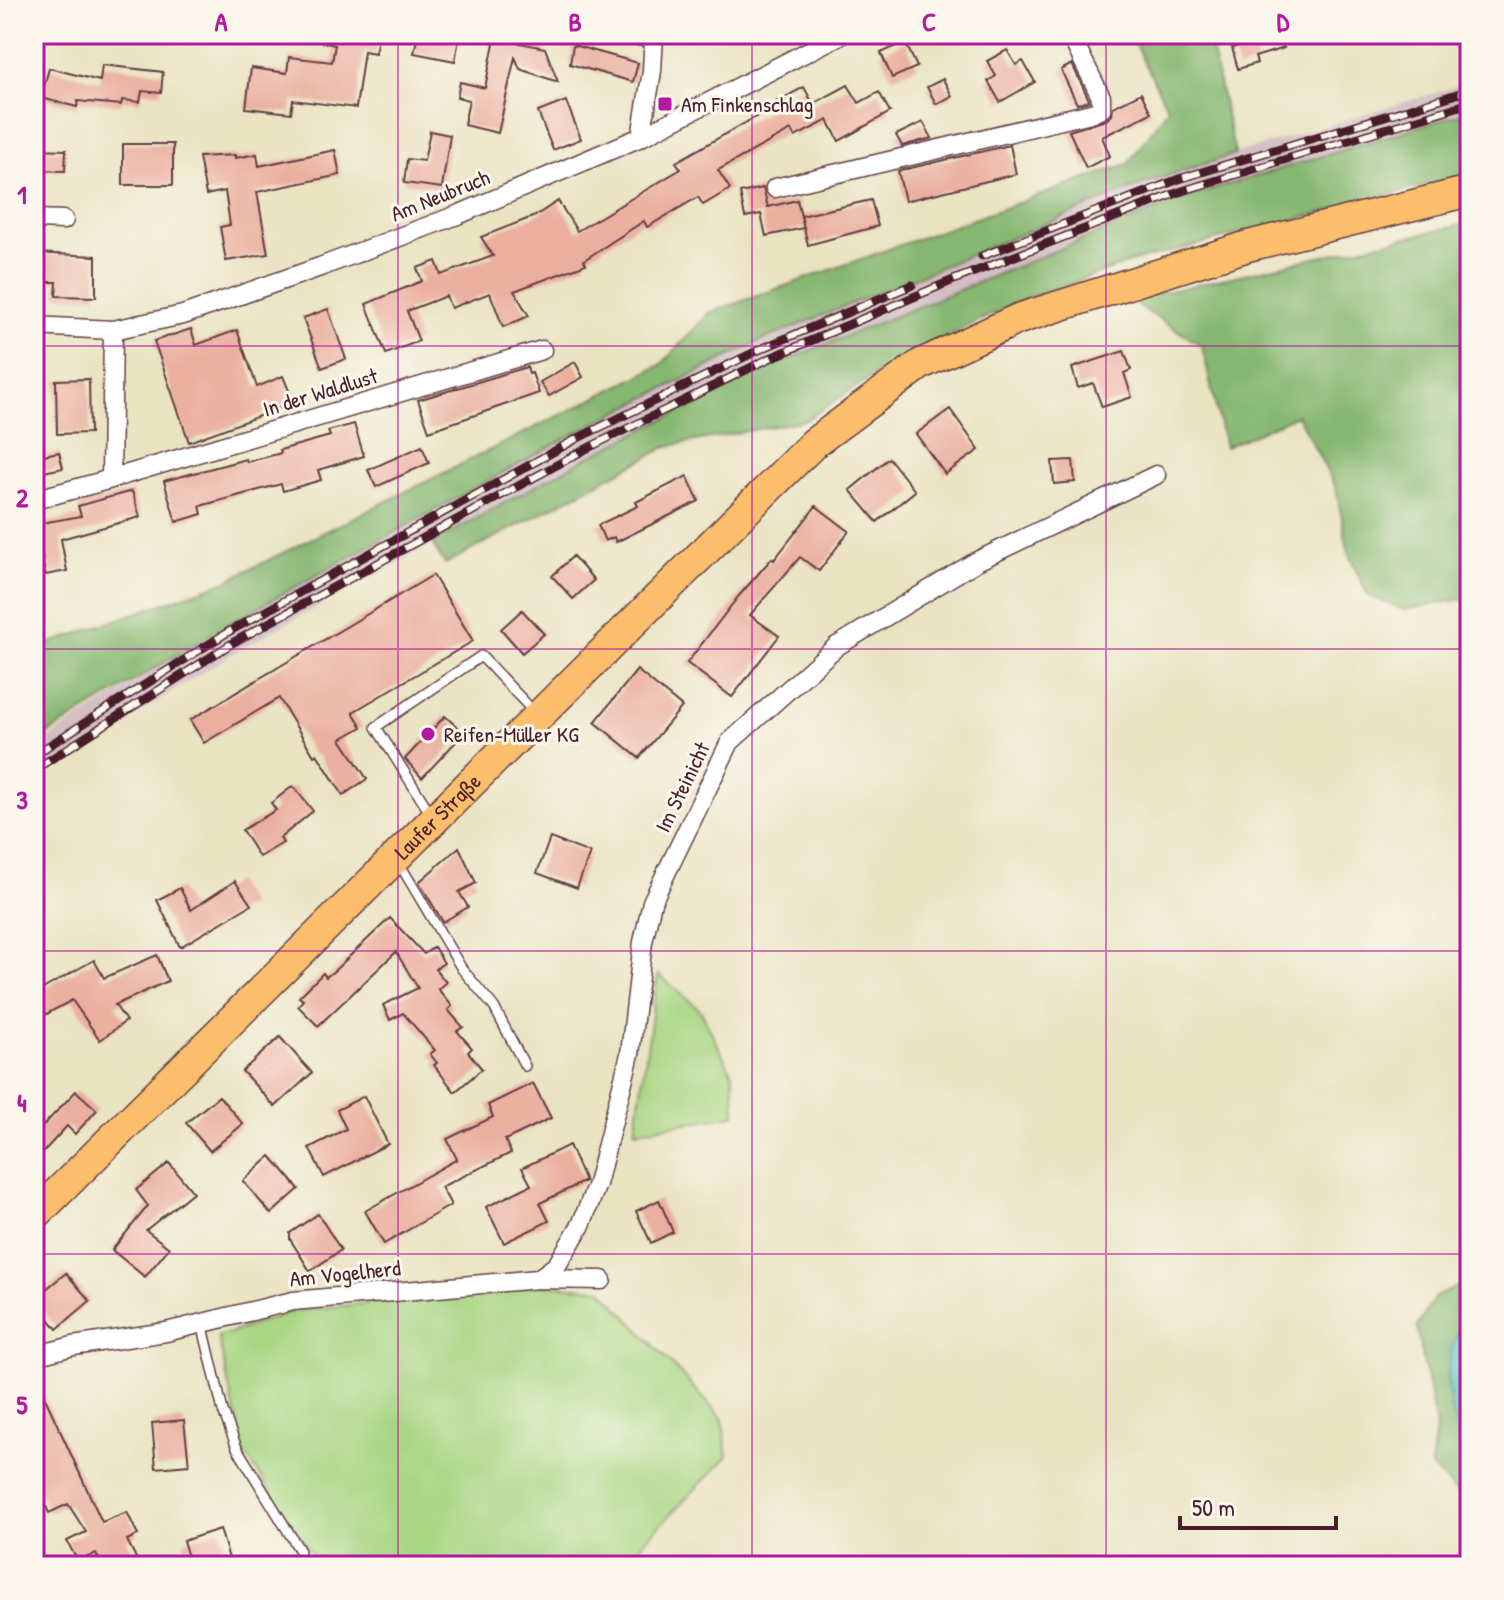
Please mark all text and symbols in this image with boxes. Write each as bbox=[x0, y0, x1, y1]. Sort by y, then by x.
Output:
text: A bbox=[215, 4, 228, 39]
text: B bbox=[568, 4, 582, 39]
text: C bbox=[922, 4, 936, 39]
text: D bbox=[1277, 4, 1290, 39]
place label: Am Finkenschlag bbox=[681, 89, 813, 119]
marker: Am Finkenschlag bbox=[656, 95, 674, 113]
street label: Am Neubruch bbox=[386, 162, 494, 228]
text: 1 bbox=[17, 177, 27, 212]
street label: In der Waldlust bbox=[259, 360, 381, 424]
text: 2 bbox=[16, 480, 29, 515]
place label: Reifen-Müller KG bbox=[444, 719, 579, 749]
marker: Reifen-Müller KG bbox=[419, 725, 437, 743]
street label: Im Steinicht bbox=[647, 737, 717, 837]
street label: Laufer Straße bbox=[387, 766, 488, 866]
text: 3 bbox=[16, 782, 28, 817]
text: 4 bbox=[17, 1085, 27, 1120]
street label: Am Vogelherd bbox=[288, 1252, 402, 1294]
text: 5 bbox=[17, 1387, 28, 1422]
scale bar bbox=[1180, 1480, 1336, 1530]
text: 50 m bbox=[1192, 1491, 1235, 1523]

